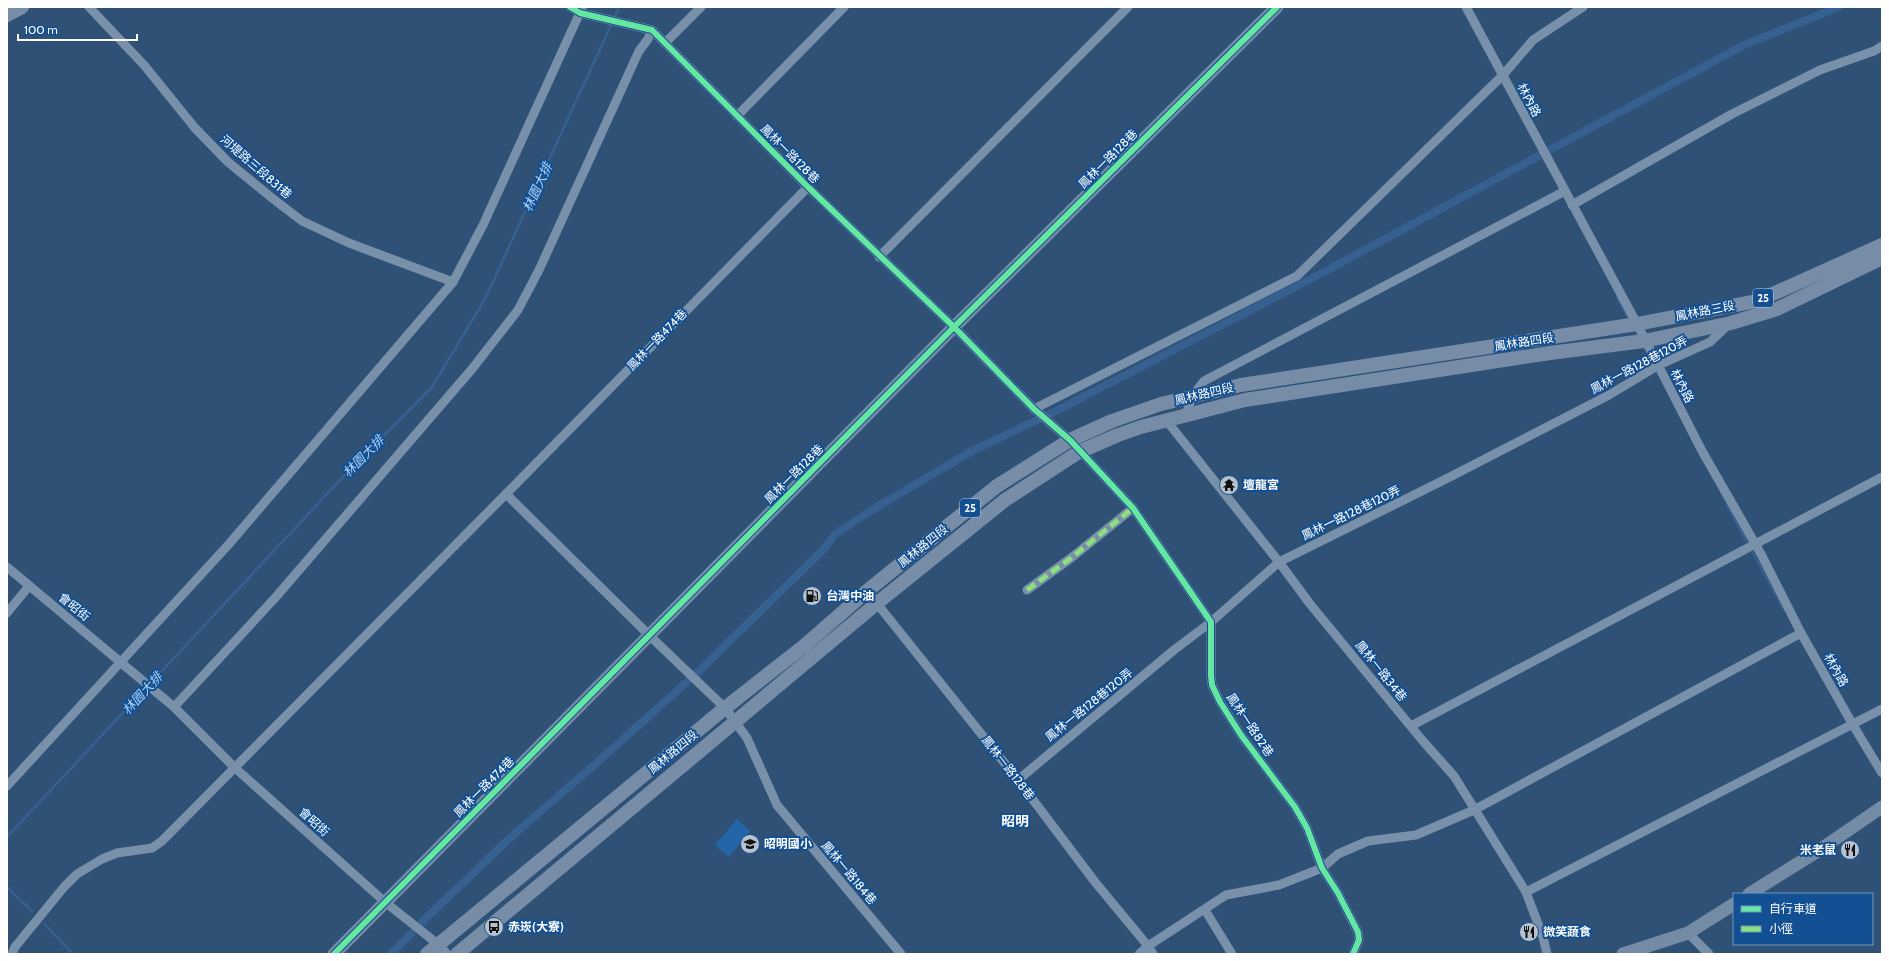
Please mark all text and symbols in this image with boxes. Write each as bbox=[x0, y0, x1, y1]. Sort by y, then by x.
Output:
scale bar bbox=[18, 16, 137, 42]
text: 100 m bbox=[24, 22, 58, 37]
street label: 林內路 bbox=[1514, 80, 1545, 119]
street label: 鳳林一路128巷 bbox=[758, 121, 823, 186]
street label: 鳳林一路128巷 bbox=[1075, 126, 1140, 191]
street label: 河堤路三段831巷 bbox=[218, 132, 295, 202]
water label: 林園大排 bbox=[519, 158, 556, 214]
road number: 25 bbox=[1753, 289, 1773, 307]
street label: 鳳林路三段 bbox=[1674, 297, 1736, 324]
street label: 鳳林一路474巷 bbox=[624, 306, 690, 373]
street label: 鳳林路四段 bbox=[1493, 329, 1555, 354]
street label: 鳳林一路128巷120弄 bbox=[1588, 333, 1690, 397]
street label: 林內路 bbox=[1668, 366, 1697, 405]
street label: 鳳林路四段 bbox=[1173, 379, 1235, 408]
water label: 林園大排 bbox=[339, 431, 388, 480]
street label: 鳳林一路128巷 bbox=[761, 441, 826, 506]
temple icon: 壇龍宮 bbox=[1218, 474, 1240, 496]
place label: 壇龍宮 bbox=[1243, 477, 1279, 492]
street label: 鳳林一路128巷120弄 bbox=[1299, 482, 1403, 543]
road number: 25 bbox=[960, 499, 980, 517]
street label: 鳳林路四段 bbox=[895, 521, 951, 570]
fuel station icon: 台灣中油 bbox=[801, 585, 823, 607]
place label: 台灣中油 bbox=[826, 588, 874, 603]
street label: 會昭街 bbox=[56, 589, 93, 624]
street label: 鳳林一路34巷 bbox=[1352, 637, 1410, 704]
street label: 林內路 bbox=[1821, 650, 1852, 689]
street label: 鳳林一路128巷120弄 bbox=[1042, 665, 1135, 744]
water label: 林園大排 bbox=[118, 667, 167, 717]
street label: 鳳林一路82巷 bbox=[1224, 690, 1277, 759]
street label: 鳳林路四段 bbox=[645, 727, 700, 777]
street label: 鳳林一路128巷 bbox=[979, 733, 1038, 803]
street label: 鳳林一路474巷 bbox=[450, 753, 517, 820]
street label: 會昭街 bbox=[296, 804, 333, 839]
district label: 昭明 bbox=[1001, 812, 1029, 830]
school or university icon: 昭明國小 bbox=[739, 833, 761, 855]
place label: 昭明國小 bbox=[764, 836, 812, 851]
street label: 鳳林一路184巷 bbox=[819, 838, 880, 907]
restaurant icon: 米老鼠 bbox=[1839, 839, 1861, 861]
place label: 米老鼠 bbox=[1800, 842, 1836, 857]
legend bbox=[1733, 893, 1873, 945]
text: 自行車道 bbox=[1769, 901, 1817, 916]
bus stop icon: 赤崁(大寮) bbox=[483, 916, 505, 938]
place label: 赤崁(大寮) bbox=[508, 919, 564, 934]
restaurant icon: 微笑蔬食 bbox=[1518, 921, 1540, 943]
text: 小徑 bbox=[1769, 921, 1793, 936]
place label: 微笑蔬食 bbox=[1543, 924, 1591, 939]

